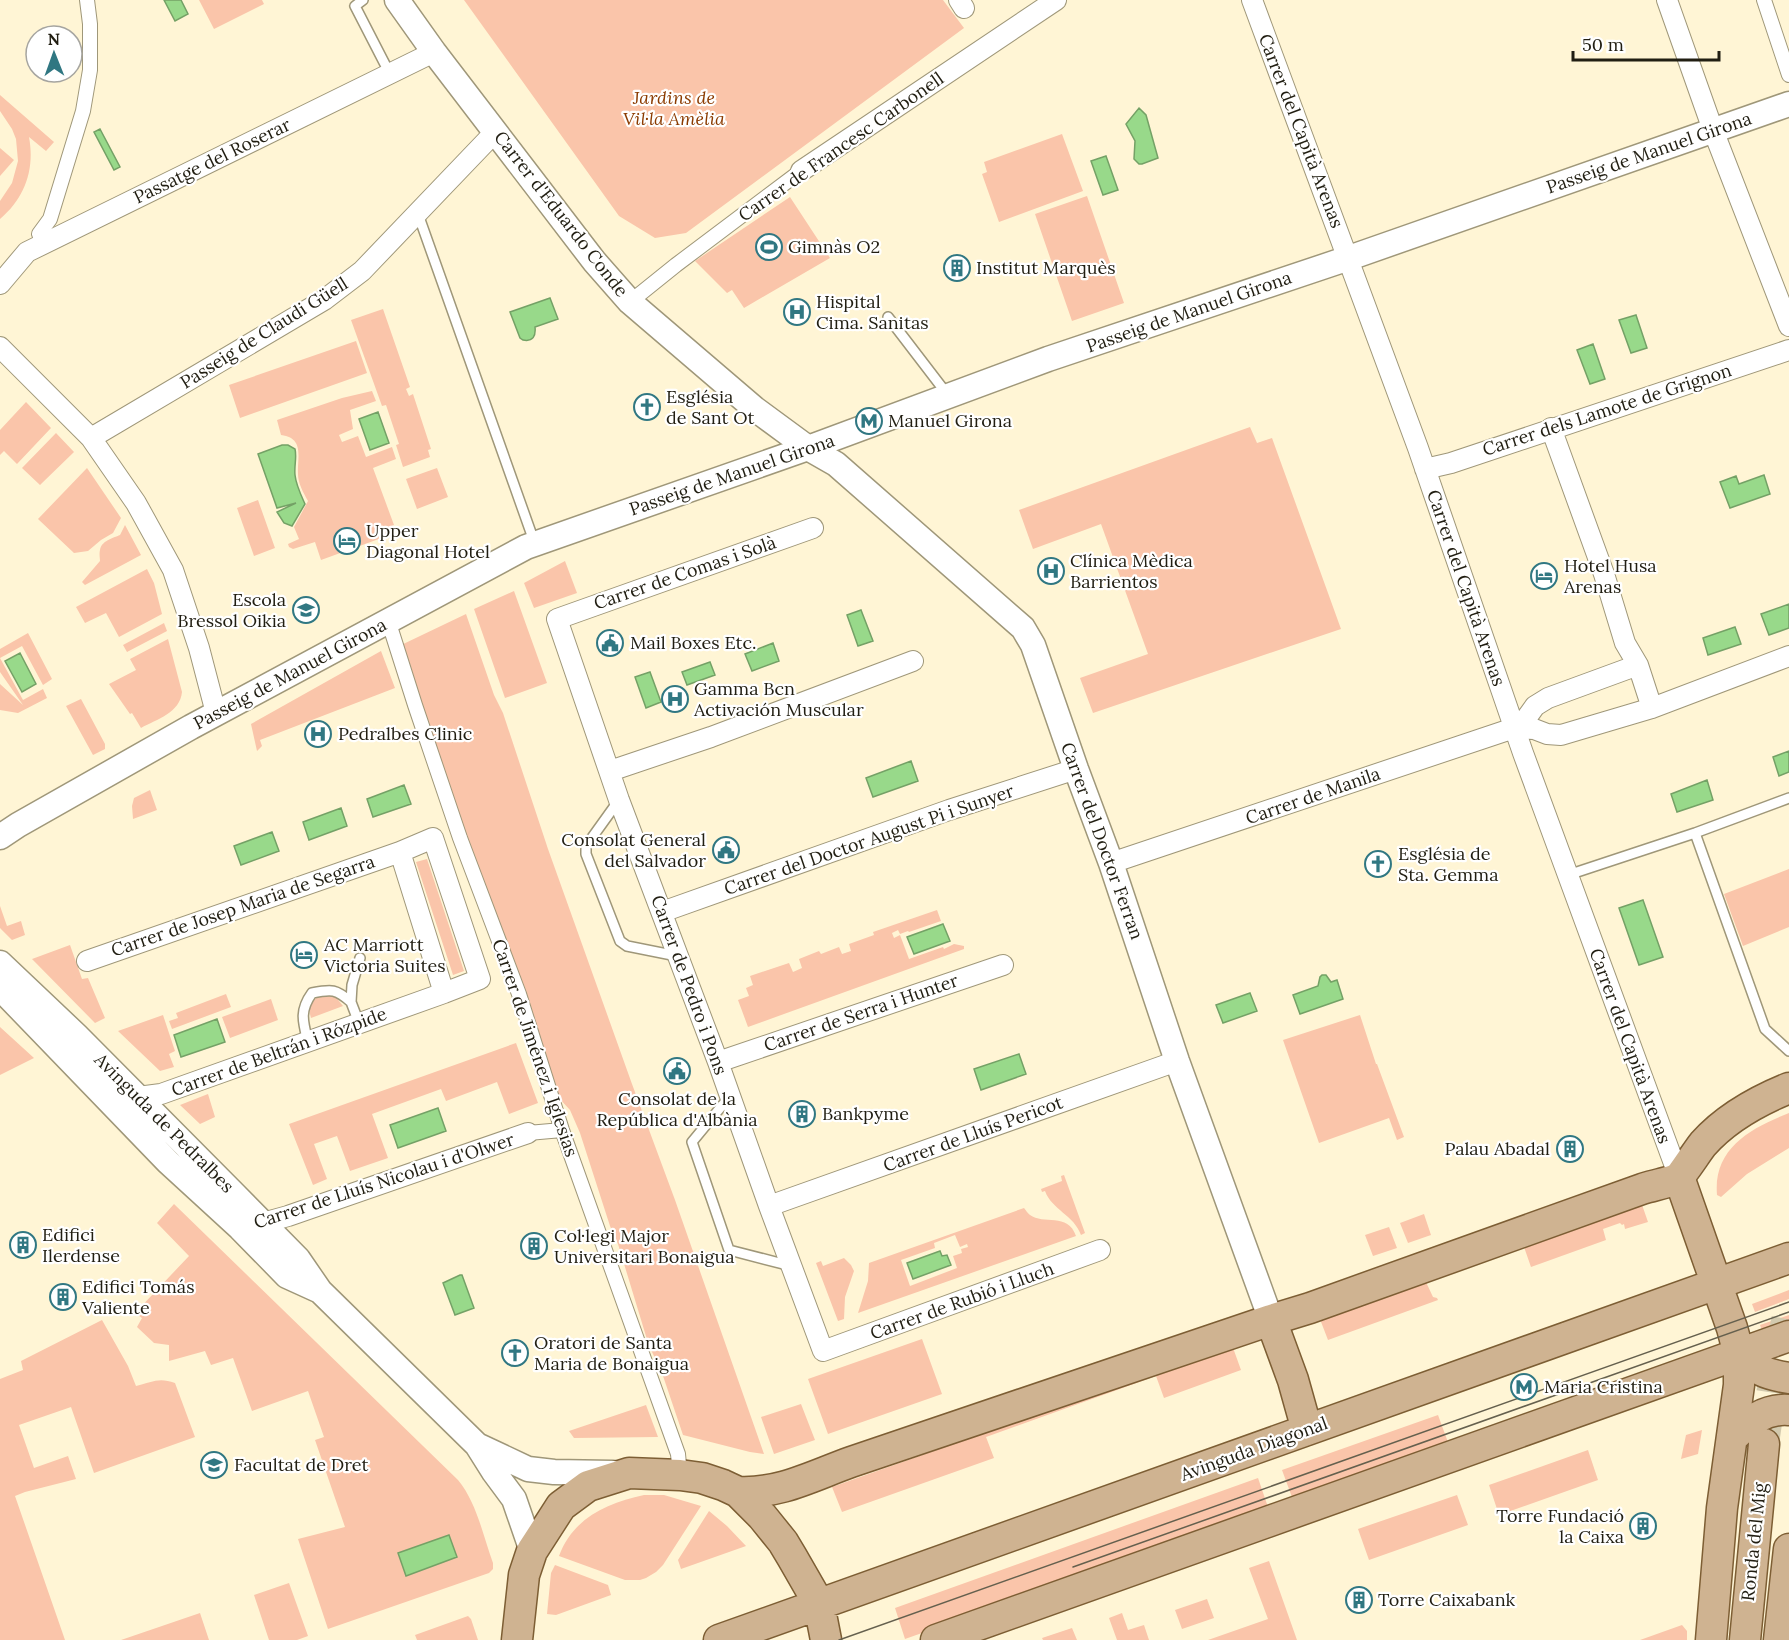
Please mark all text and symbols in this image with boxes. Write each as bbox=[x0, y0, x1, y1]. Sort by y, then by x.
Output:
north arrow bbox=[24, 24, 84, 84]
scale bar bbox=[1573, 24, 1718, 62]
text: N bbox=[47, 29, 60, 49]
street label: Carrer del Capità Arenas bbox=[1254, 31, 1349, 231]
text: 50 m bbox=[1582, 33, 1624, 56]
street label: Carrer de Francesc Carbonell bbox=[734, 67, 948, 226]
park label: Jardins de Vil·la Amèlia bbox=[623, 86, 725, 130]
street label: Passeig de Manuel Girona bbox=[1543, 107, 1754, 198]
street label: Passatge del Roserar bbox=[129, 112, 294, 209]
street label: Carrer d'Eduardo Conde bbox=[489, 126, 634, 301]
sports icon: Gimnàs O2 bbox=[754, 232, 784, 262]
place label: Gimnàs O2 bbox=[788, 235, 880, 258]
building icon: Institut Marquès bbox=[942, 253, 972, 283]
place label: Institut Marquès bbox=[976, 256, 1116, 279]
street label: Passeig de Manuel Girona bbox=[1083, 266, 1294, 357]
street label: Passeig de Claudi Güell bbox=[176, 272, 352, 394]
place label: Hispital Cima. Sanitas bbox=[816, 290, 929, 334]
hospital icon: Hispital Cima. Sanitas bbox=[782, 297, 812, 327]
street label: Carrer dels Lamote de Grignon bbox=[1479, 358, 1734, 461]
place label: Església de Sant Ot bbox=[666, 385, 755, 429]
church icon: Església de Sant Ot bbox=[632, 392, 662, 422]
metro station icon: Manuel Girona bbox=[854, 406, 884, 436]
place label: Manuel Girona bbox=[888, 409, 1012, 432]
street label: Passeig de Manuel Girona bbox=[626, 429, 837, 520]
street label: Carrer del Capità Arenas bbox=[1422, 487, 1511, 689]
place label: Upper Diagonal Hotel bbox=[366, 519, 490, 563]
hotel icon: Upper Diagonal Hotel bbox=[332, 526, 362, 556]
street label: Carrer de Comas i Solà bbox=[591, 531, 779, 615]
place label: Clínica Mèdica Barrientos bbox=[1070, 549, 1193, 593]
place label: Hotel Husa Arenas bbox=[1563, 554, 1657, 598]
hospital icon: Clínica Mèdica Barrientos bbox=[1036, 556, 1066, 586]
hotel icon: Hotel Husa Arenas bbox=[1529, 561, 1559, 591]
place label: Escola Bressol Oikia bbox=[177, 588, 286, 632]
school or university icon: Escola Bressol Oikia bbox=[291, 595, 321, 625]
street label: Passeig de Manuel Girona bbox=[189, 613, 390, 734]
public building icon: Mail Boxes Etc. bbox=[595, 628, 625, 658]
place label: Mail Boxes Etc. bbox=[630, 631, 756, 654]
place label: Gamma Bcn Activación Muscular bbox=[693, 677, 864, 721]
hospital icon: Gamma Bcn Activación Muscular bbox=[660, 684, 690, 714]
hospital icon: Pedralbes Clinic bbox=[303, 719, 333, 749]
place label: Pedralbes Clinic bbox=[338, 722, 472, 745]
street label: Carrer del Doctor Ferran bbox=[1056, 739, 1149, 943]
street label: Carrer de Manila bbox=[1243, 762, 1383, 829]
street label: Carrer del Doctor August Pi i Sunyer bbox=[721, 779, 1017, 900]
place label: Consolat General del Salvador bbox=[561, 828, 706, 872]
public building icon: Consolat General del Salvador bbox=[711, 835, 741, 865]
place label: Església de Sta. Gemma bbox=[1398, 842, 1498, 886]
street label: Carrer de Josep Maria de Segarra bbox=[108, 849, 378, 962]
church icon: Església de Sta. Gemma bbox=[1363, 849, 1393, 879]
street label: Carrer de Pedro i Pons bbox=[646, 892, 733, 1078]
place label: AC Marriott Victoria Suites bbox=[323, 933, 446, 977]
street label: Carrer de Jiménez i Iglesias bbox=[487, 936, 584, 1160]
hotel icon: AC Marriott Victoria Suites bbox=[289, 940, 319, 970]
street label: Carrer del Capità Arenas bbox=[1584, 945, 1676, 1147]
street label: Carrer de Serra i Hunter bbox=[761, 968, 961, 1057]
street label: Carrer de Beltrán i Rózpide bbox=[168, 1002, 390, 1101]
street label: Avinguda de Pedralbes bbox=[89, 1047, 239, 1197]
public building icon: Consolat de la República d'Albània bbox=[662, 1056, 692, 1086]
place label: Consolat de la República d'Albània bbox=[596, 1087, 758, 1131]
street label: Carrer de Lluís Pericot bbox=[880, 1090, 1066, 1177]
building icon: Bankpyme bbox=[787, 1099, 817, 1129]
place label: Bankpyme bbox=[822, 1102, 909, 1125]
street label: Carrer de Lluís Nicolau i d'Olwer bbox=[251, 1127, 517, 1234]
building icon: Palau Abadal bbox=[1555, 1134, 1585, 1164]
place label: Palau Abadal bbox=[1444, 1137, 1550, 1160]
place label: Edifici Ilerdense bbox=[42, 1223, 120, 1267]
place label: Col·legi Major Universitari Bonaigua bbox=[554, 1224, 735, 1268]
building icon: Edifici Ilerdense bbox=[8, 1230, 38, 1260]
building icon: Col·legi Major Universitari Bonaigua bbox=[519, 1231, 549, 1261]
street label: Carrer de Rubió i Lluch bbox=[867, 1256, 1057, 1344]
place label: Edifici Tomás Valiente bbox=[81, 1275, 194, 1319]
building icon: Edifici Tomás Valiente bbox=[48, 1282, 78, 1312]
place label: Oratori de Santa Maria de Bonaigua bbox=[534, 1331, 689, 1375]
church icon: Oratori de Santa Maria de Bonaigua bbox=[500, 1338, 530, 1368]
metro station icon: Maria Cristina bbox=[1509, 1372, 1539, 1402]
place label: Maria Cristina bbox=[1544, 1375, 1663, 1398]
street label: Avinguda Diagonal bbox=[1176, 1411, 1331, 1486]
school or university icon: Facultat de Dret bbox=[199, 1450, 229, 1480]
place label: Facultat de Dret bbox=[234, 1453, 368, 1476]
street label: Ronda del Mig bbox=[1736, 1480, 1771, 1602]
place label: Torre Fundació la Caixa bbox=[1496, 1504, 1624, 1548]
building icon: Torre Fundació la Caixa bbox=[1628, 1511, 1658, 1541]
building icon: Torre Caixabank bbox=[1344, 1585, 1374, 1615]
place label: Torre Caixabank bbox=[1378, 1588, 1516, 1611]

